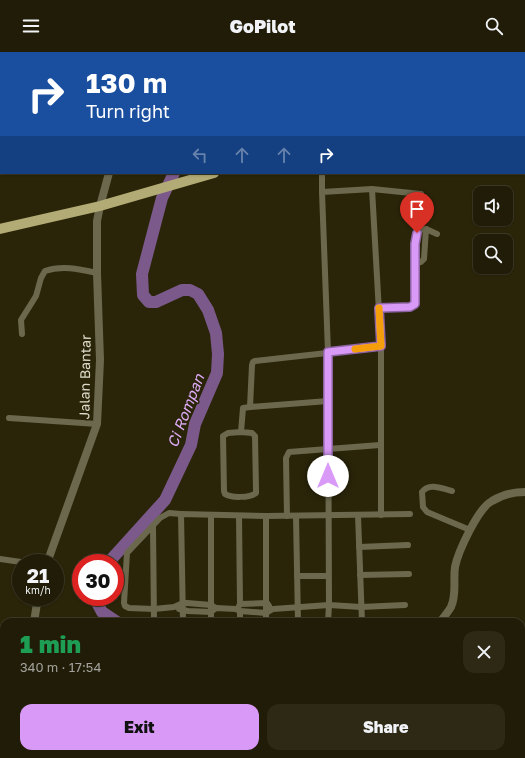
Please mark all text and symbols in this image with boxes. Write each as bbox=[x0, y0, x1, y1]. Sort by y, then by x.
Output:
icon: menu bbox=[20, 15, 42, 37]
text: GoPilot bbox=[229, 15, 296, 37]
icon: search bbox=[483, 15, 505, 37]
text: 130 m bbox=[86, 66, 167, 99]
icon: right bbox=[20, 68, 72, 120]
text: Turn right bbox=[86, 100, 170, 122]
icon: left bbox=[189, 144, 211, 166]
icon: ahead bbox=[231, 144, 253, 166]
icon: ahead bbox=[273, 144, 295, 166]
icon: right bbox=[315, 144, 337, 166]
map controls bbox=[473, 186, 513, 274]
button: sound bbox=[473, 186, 513, 226]
pin bbox=[400, 192, 434, 233]
icon: arrive bbox=[406, 198, 428, 220]
button: search bbox=[473, 234, 513, 274]
street label: Jalan Bantar bbox=[75, 334, 94, 420]
water label: Ci Rompan bbox=[163, 371, 208, 450]
position arrow bbox=[307, 455, 349, 497]
speed limit sign: 30 bbox=[72, 554, 124, 606]
text: 21 bbox=[27, 563, 49, 587]
text: km/h bbox=[25, 584, 51, 596]
text: 1 min bbox=[20, 629, 81, 658]
button: close bbox=[463, 631, 505, 673]
text: 340 m · 17:54 bbox=[20, 659, 101, 675]
button: Exit bbox=[20, 704, 259, 750]
button: Share bbox=[267, 704, 505, 750]

